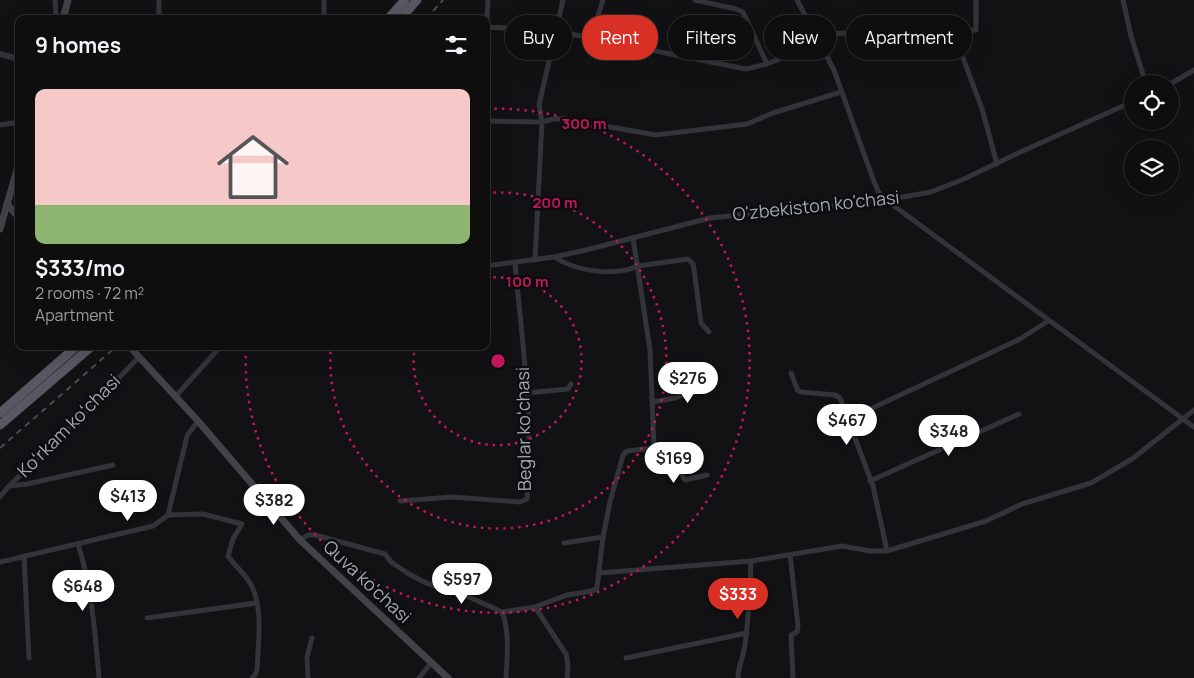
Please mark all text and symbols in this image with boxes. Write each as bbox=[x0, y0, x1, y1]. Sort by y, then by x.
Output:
chip: Buy bbox=[505, 15, 572, 60]
chip: Rent bbox=[582, 15, 658, 60]
chip: Filters bbox=[668, 15, 754, 60]
chip: New bbox=[764, 15, 836, 60]
chip: Apartment bbox=[846, 15, 972, 60]
text: 9 homes bbox=[35, 31, 121, 59]
icon: filters bbox=[442, 31, 470, 59]
map controls bbox=[1124, 75, 1179, 195]
button: locate bbox=[1124, 75, 1179, 130]
text: 300 m bbox=[562, 113, 606, 134]
icon: home bbox=[208, 122, 298, 212]
button: layers bbox=[1124, 140, 1179, 195]
street label: O'zbekiston ko'chasi bbox=[731, 184, 901, 226]
text: 200 m bbox=[532, 192, 578, 213]
text: $333/mo bbox=[35, 254, 125, 282]
text: 100 m bbox=[506, 271, 548, 292]
text: 2 rooms · 72 m² bbox=[35, 282, 144, 304]
text: Apartment bbox=[35, 304, 114, 326]
centre of rings bbox=[489, 352, 507, 370]
pin: $276 bbox=[658, 362, 718, 404]
street label: Beglar koʻchasi bbox=[510, 367, 536, 491]
text: $276 bbox=[669, 367, 707, 389]
street label: Koʻrkam koʻchasi bbox=[12, 369, 125, 482]
pin: $467 bbox=[817, 404, 877, 446]
text: $467 bbox=[828, 409, 866, 431]
pin: $348 bbox=[919, 414, 979, 457]
text: $348 bbox=[930, 420, 968, 442]
pin: $169 bbox=[644, 442, 704, 484]
text: $169 bbox=[656, 447, 692, 469]
pin: $413 bbox=[98, 480, 158, 522]
pin: $382 bbox=[244, 484, 304, 526]
text: $413 bbox=[110, 485, 146, 507]
text: $382 bbox=[255, 489, 293, 511]
street label: Quva ko'chasi bbox=[319, 534, 417, 628]
pin: $597 bbox=[432, 562, 492, 605]
text: $597 bbox=[443, 568, 481, 590]
pin: $648 bbox=[53, 570, 113, 612]
text: $648 bbox=[63, 575, 103, 597]
pin: $333 bbox=[708, 578, 768, 620]
text: $333 bbox=[719, 583, 757, 605]

